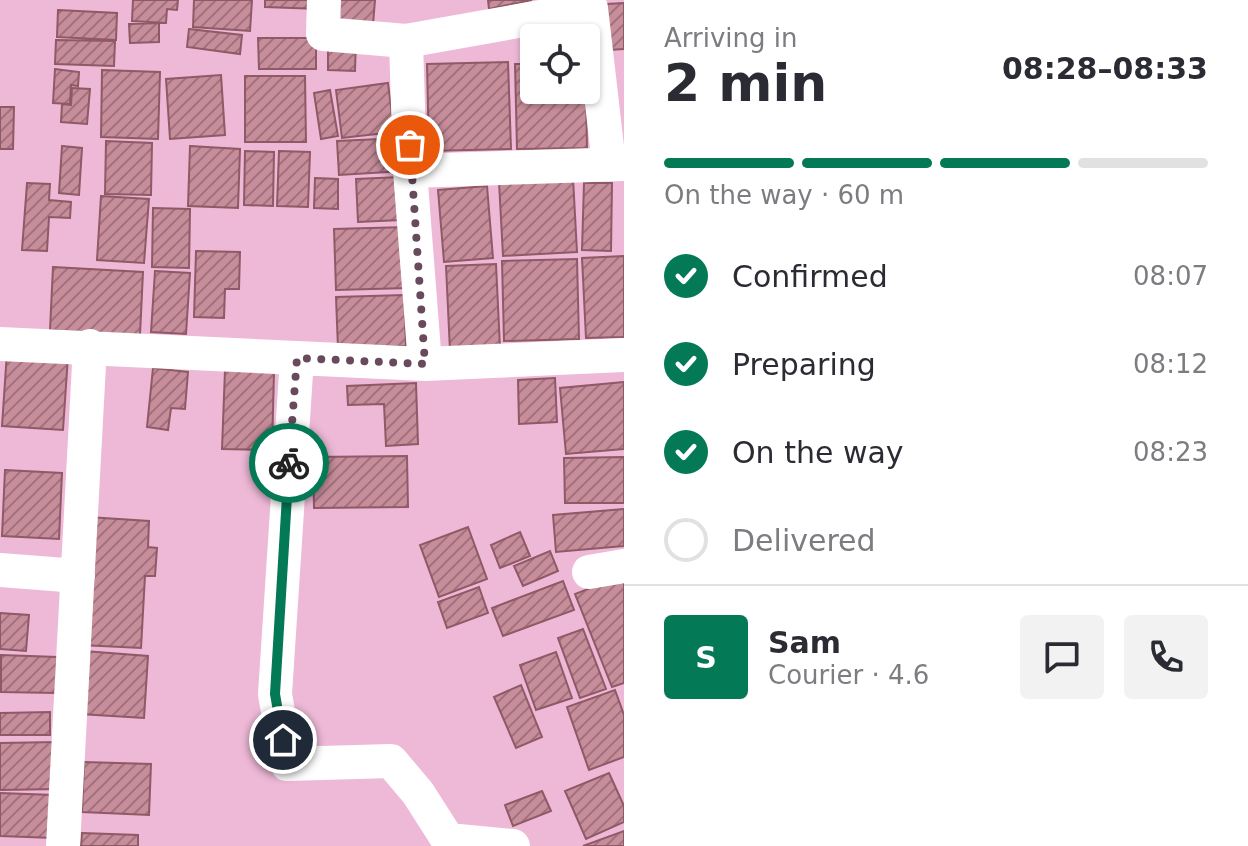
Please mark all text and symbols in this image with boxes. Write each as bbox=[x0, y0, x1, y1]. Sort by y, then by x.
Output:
text: Arriving in bbox=[664, 23, 798, 53]
map controls bbox=[520, 24, 600, 104]
button: locate bbox=[520, 24, 600, 104]
text: 08:28–08:33 bbox=[1002, 51, 1208, 86]
text: 2 min bbox=[664, 53, 827, 113]
pin bbox=[376, 111, 444, 179]
icon: bag bbox=[388, 123, 432, 167]
text: On the way · 60 m bbox=[664, 180, 904, 210]
icon: check bbox=[664, 254, 708, 298]
text: Confirmed bbox=[732, 259, 888, 294]
text: 08:07 bbox=[1133, 261, 1208, 291]
icon: check bbox=[664, 342, 708, 386]
text: Preparing bbox=[732, 347, 876, 382]
text: 08:12 bbox=[1133, 349, 1208, 379]
courier bbox=[249, 423, 329, 503]
icon: check bbox=[664, 430, 708, 474]
text: On the way bbox=[732, 435, 904, 470]
text: 08:23 bbox=[1133, 437, 1208, 467]
icon: bike bbox=[267, 441, 311, 485]
text: Delivered bbox=[732, 523, 876, 558]
button: chat bbox=[1020, 615, 1104, 699]
button: phone bbox=[1124, 615, 1208, 699]
text: Sam bbox=[768, 625, 841, 660]
text: S bbox=[695, 640, 717, 675]
text: Courier · 4.6 bbox=[768, 660, 929, 690]
pin bbox=[249, 706, 317, 774]
icon: home bbox=[261, 718, 305, 762]

